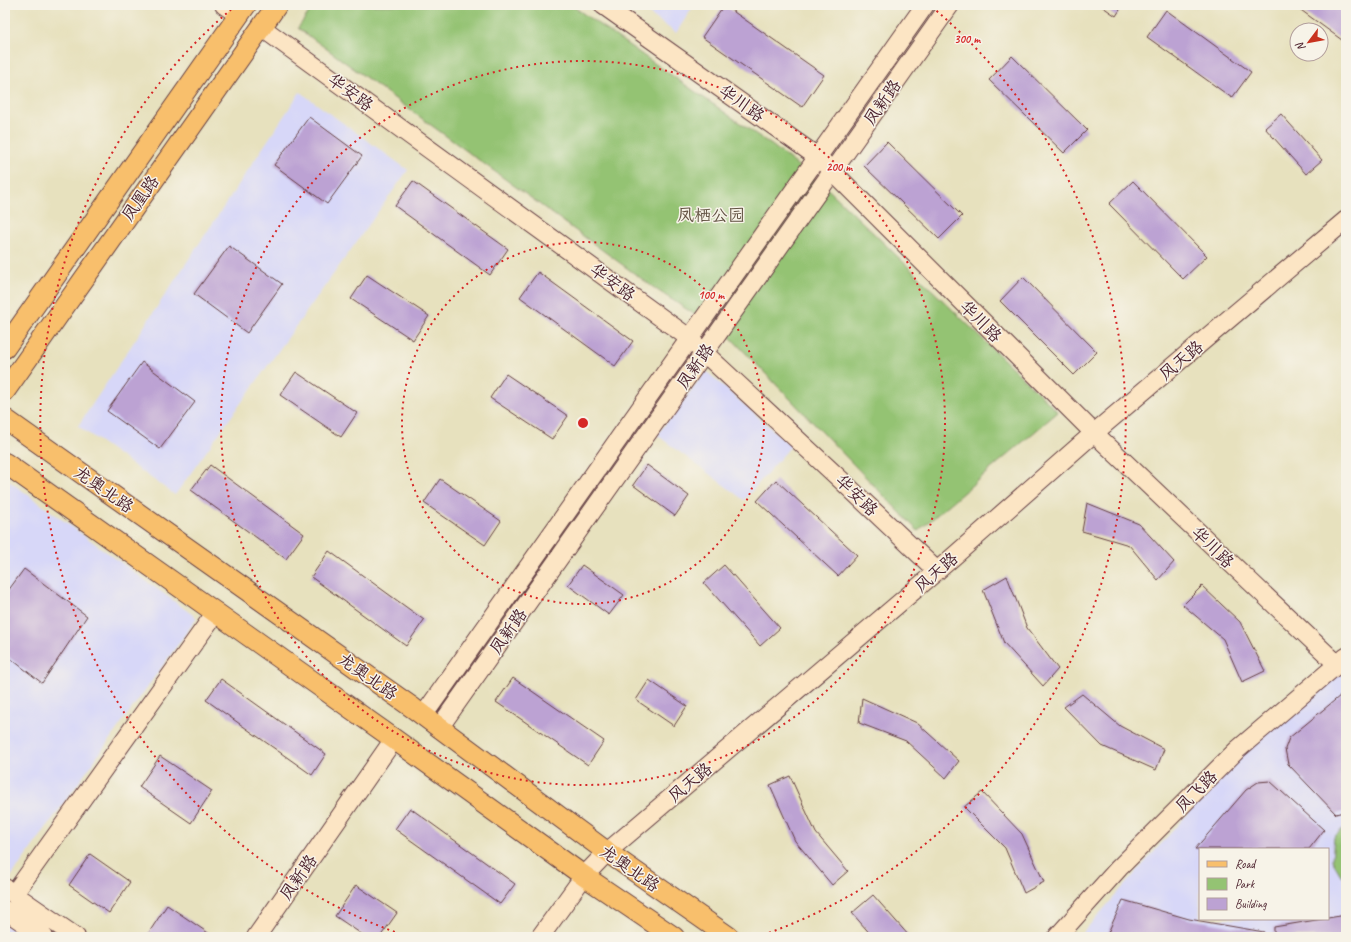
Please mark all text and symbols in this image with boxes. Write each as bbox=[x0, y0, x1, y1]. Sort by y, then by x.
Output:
north arrow bbox=[1289, 22, 1329, 62]
text: 300 m bbox=[954, 31, 981, 47]
text: N bbox=[1292, 39, 1308, 54]
street label: 华安路 bbox=[324, 69, 378, 116]
street label: 凤新路 bbox=[859, 75, 906, 129]
street label: 华川路 bbox=[715, 80, 769, 127]
text: 200 m bbox=[826, 159, 853, 175]
street label: 凤凰路 bbox=[117, 171, 164, 225]
park label: 凤栖公园 bbox=[677, 205, 745, 226]
street label: 华安路 bbox=[586, 259, 640, 306]
text: 100 m bbox=[698, 287, 725, 303]
street label: 华川路 bbox=[955, 296, 1006, 347]
street label: 风天路 bbox=[1155, 336, 1208, 385]
street label: 凤新路 bbox=[672, 339, 719, 393]
centre of rings bbox=[576, 416, 590, 430]
street label: 龙奥北路 bbox=[70, 461, 138, 518]
street label: 华安路 bbox=[831, 470, 882, 521]
street label: 华川路 bbox=[1187, 522, 1238, 573]
street label: 风天路 bbox=[910, 548, 962, 597]
street label: 凤新路 bbox=[485, 604, 532, 658]
street label: 龙奥北路 bbox=[334, 648, 402, 705]
street label: 风天路 bbox=[664, 758, 717, 807]
street label: 凤飞路 bbox=[1171, 766, 1222, 817]
street label: 龙奥北路 bbox=[596, 840, 664, 897]
legend bbox=[1199, 848, 1329, 920]
street label: 凤新路 bbox=[275, 850, 322, 904]
text: Road bbox=[1235, 856, 1257, 872]
text: Park bbox=[1235, 876, 1256, 892]
text: Building bbox=[1235, 896, 1267, 912]

